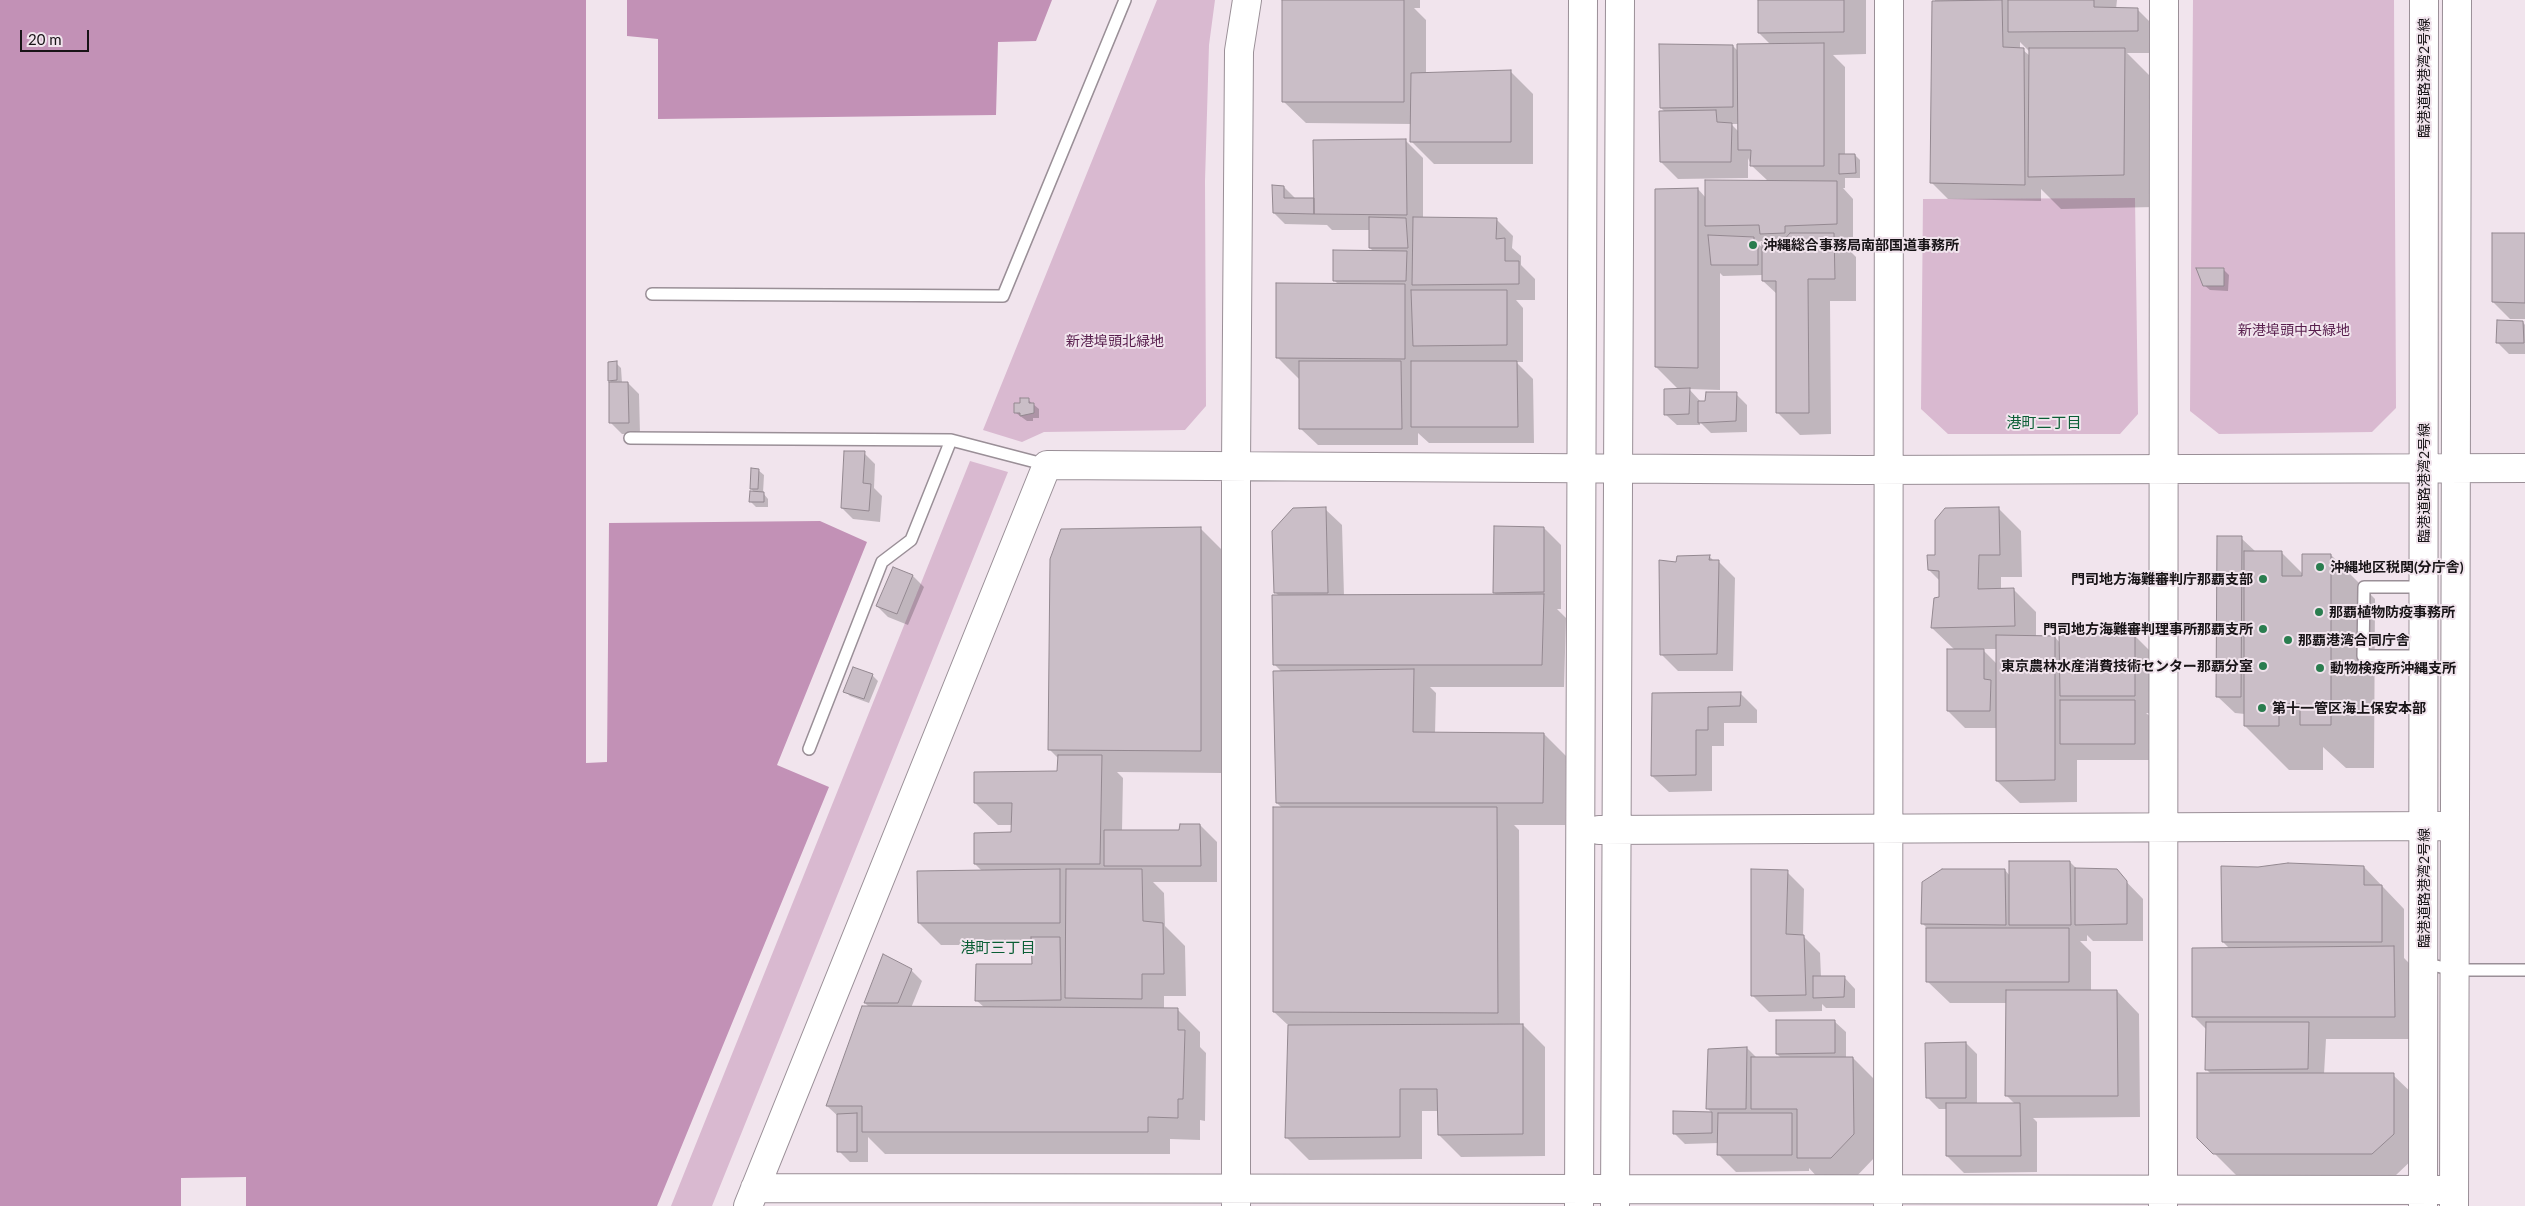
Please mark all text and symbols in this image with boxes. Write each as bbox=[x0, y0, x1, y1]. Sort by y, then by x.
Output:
street label: 臨港道路港湾2号線 bbox=[2416, 18, 2432, 138]
scale bar bbox=[22, 20, 91, 52]
text: 20 m bbox=[28, 30, 62, 48]
place label: 沖縄総合事務局南部国道事務所 bbox=[1763, 237, 1959, 253]
marker: 沖縄総合事務局南部国道事務所 bbox=[1747, 239, 1759, 251]
park label: 新港埠頭中央緑地 bbox=[2238, 322, 2350, 338]
park label: 新港埠頭北緑地 bbox=[1066, 333, 1164, 349]
district label: 港町二丁目 bbox=[2007, 414, 2081, 432]
street label: 臨港道路港湾2号線 bbox=[2416, 423, 2432, 543]
place label: 沖縄地区税関(分庁舎) bbox=[2330, 559, 2464, 575]
marker: 沖縄地区税関(分庁舎) bbox=[2314, 561, 2326, 573]
place label: 門司地方海難審判庁那覇支部 bbox=[2071, 571, 2253, 587]
marker: 門司地方海難審判庁那覇支部 bbox=[2257, 573, 2269, 585]
place label: 那覇植物防疫事務所 bbox=[2329, 604, 2455, 620]
marker: 那覇植物防疫事務所 bbox=[2313, 606, 2325, 618]
place label: 門司地方海難審判理事所那覇支所 bbox=[2043, 621, 2253, 637]
marker: 門司地方海難審判理事所那覇支所 bbox=[2257, 623, 2269, 635]
place label: 那覇港湾合同庁舎 bbox=[2298, 632, 2410, 648]
marker: 那覇港湾合同庁舎 bbox=[2282, 634, 2294, 646]
place label: 東京農林水産消費技術センター那覇分室 bbox=[2001, 658, 2253, 674]
marker: 東京農林水産消費技術センター那覇分室 bbox=[2257, 660, 2269, 672]
place label: 動物検疫所沖縄支所 bbox=[2330, 660, 2456, 676]
marker: 動物検疫所沖縄支所 bbox=[2314, 662, 2326, 674]
place label: 第十一管区海上保安本部 bbox=[2272, 700, 2426, 716]
marker: 第十一管区海上保安本部 bbox=[2256, 702, 2268, 714]
street label: 臨港道路港湾2号線 bbox=[2416, 828, 2432, 948]
district label: 港町三丁目 bbox=[961, 939, 1035, 957]

